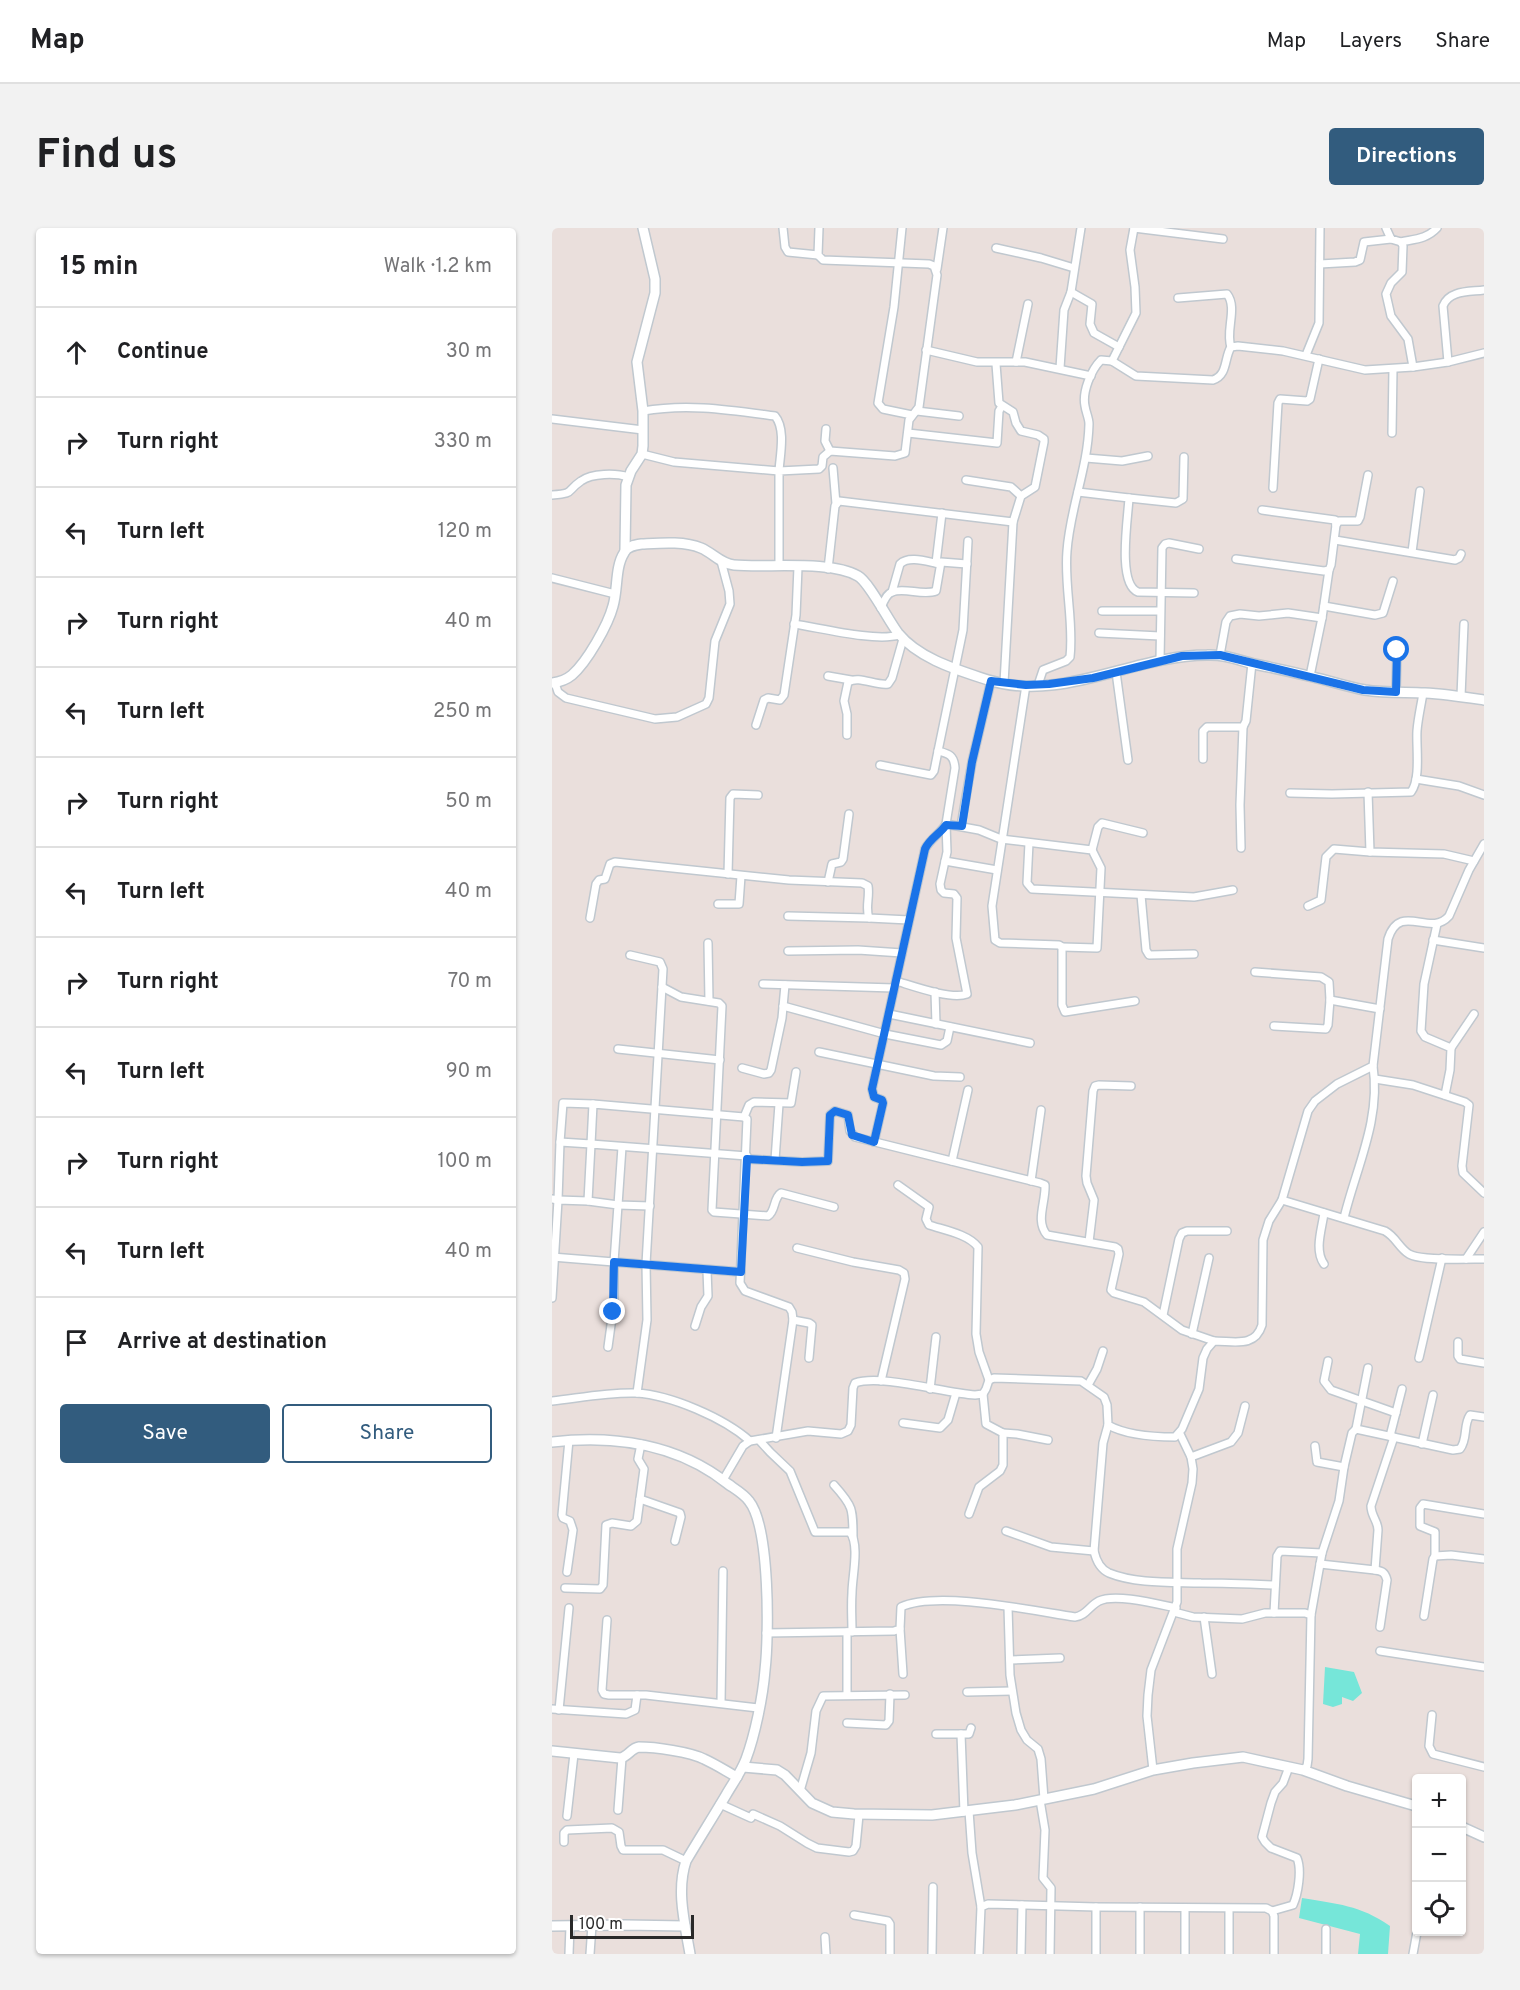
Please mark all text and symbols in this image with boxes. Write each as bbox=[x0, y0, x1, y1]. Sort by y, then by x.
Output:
text: Map bbox=[30, 23, 85, 59]
text: Map bbox=[1267, 28, 1306, 55]
text: Layers bbox=[1339, 28, 1402, 55]
text: Share bbox=[1435, 28, 1490, 55]
button: Directions bbox=[1329, 128, 1484, 185]
text: Find us bbox=[36, 130, 177, 183]
text: 15 min bbox=[60, 251, 138, 284]
text: Walk · 1.2 km bbox=[383, 254, 492, 280]
icon: ahead bbox=[60, 336, 93, 369]
text: Continue bbox=[117, 339, 208, 366]
text: 30 m bbox=[446, 339, 492, 365]
icon: right bbox=[60, 426, 93, 459]
text: Turn right bbox=[117, 429, 219, 456]
text: 330 m bbox=[434, 429, 492, 455]
icon: left bbox=[60, 516, 93, 549]
text: Turn left bbox=[117, 519, 205, 546]
text: 120 m bbox=[438, 519, 492, 545]
icon: right bbox=[60, 606, 93, 639]
text: Turn right bbox=[117, 609, 219, 636]
text: 40 m bbox=[445, 609, 492, 635]
route start bbox=[1383, 636, 1409, 662]
icon: left bbox=[60, 696, 93, 729]
text: Turn left bbox=[117, 699, 205, 726]
text: 250 m bbox=[433, 699, 492, 725]
icon: right bbox=[60, 786, 93, 819]
text: Turn right bbox=[117, 789, 219, 816]
text: 50 m bbox=[445, 789, 492, 815]
icon: left bbox=[60, 876, 93, 909]
text: Turn left bbox=[117, 879, 205, 906]
text: 40 m bbox=[445, 879, 492, 905]
icon: right bbox=[60, 966, 93, 999]
text: Turn right bbox=[117, 969, 219, 996]
text: 70 m bbox=[448, 969, 492, 995]
icon: left bbox=[60, 1056, 93, 1089]
text: Turn left bbox=[117, 1059, 205, 1086]
text: 90 m bbox=[446, 1059, 492, 1085]
icon: right bbox=[60, 1146, 93, 1179]
text: Turn right bbox=[117, 1149, 219, 1176]
text: 100 m bbox=[437, 1149, 492, 1175]
icon: left bbox=[60, 1236, 93, 1269]
text: Turn left bbox=[117, 1239, 205, 1266]
text: 40 m bbox=[445, 1239, 492, 1265]
route end bbox=[599, 1298, 625, 1324]
icon: arrive bbox=[60, 1326, 93, 1359]
text: Arrive at destination bbox=[117, 1329, 327, 1356]
button: Save bbox=[60, 1404, 270, 1463]
button: Share bbox=[282, 1404, 492, 1463]
map controls bbox=[1412, 1774, 1466, 1936]
button: + bbox=[1412, 1774, 1466, 1828]
button: − bbox=[1412, 1828, 1466, 1882]
button: locate bbox=[1412, 1882, 1466, 1936]
scale bar bbox=[570, 1912, 694, 1940]
text: 100 m bbox=[579, 1915, 623, 1935]

